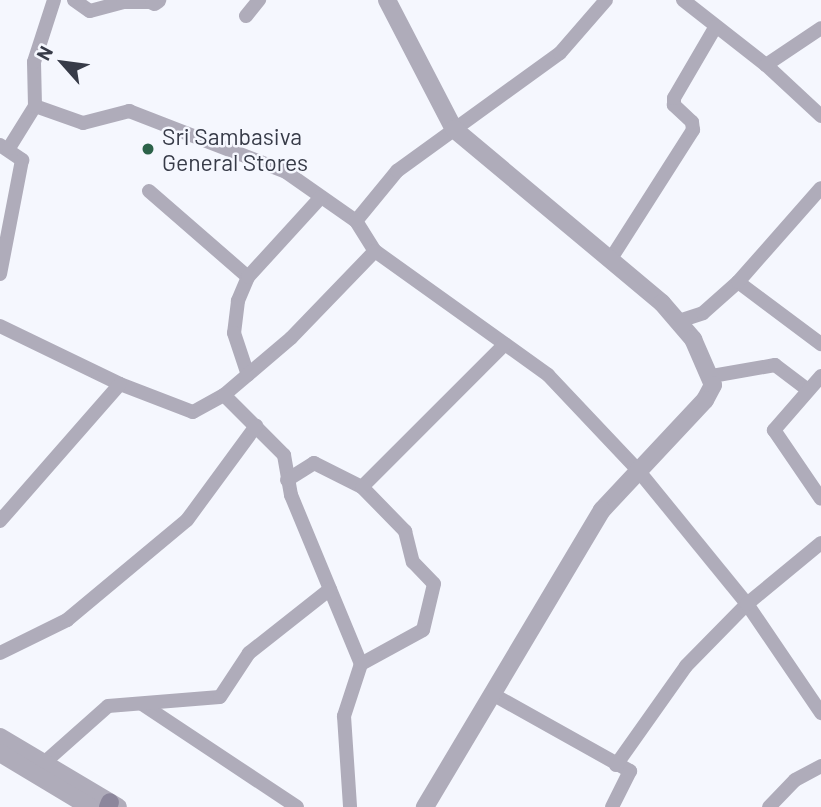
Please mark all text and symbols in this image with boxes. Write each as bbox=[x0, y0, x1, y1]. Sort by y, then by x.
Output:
north arrow bbox=[28, 28, 98, 98]
text: N bbox=[31, 42, 57, 64]
place label: Sri Sambasiva General Stores bbox=[162, 122, 308, 176]
marker: Sri Sambasiva General Stores bbox=[140, 141, 156, 157]

